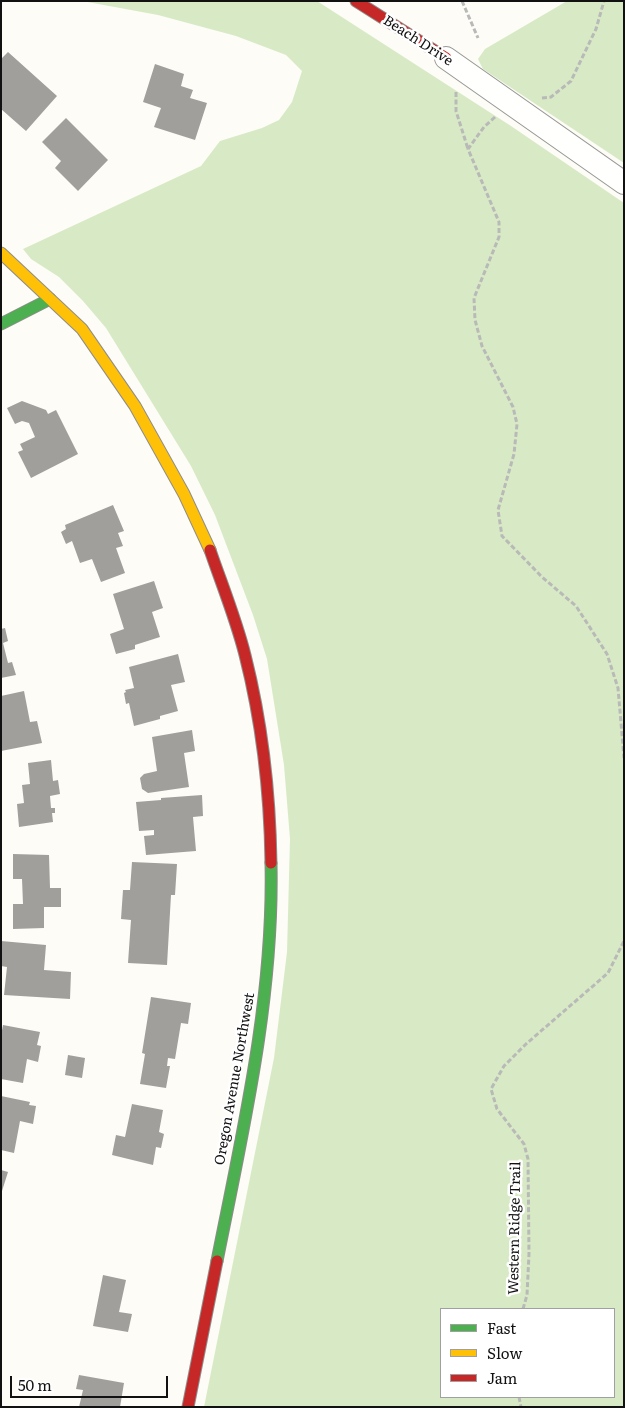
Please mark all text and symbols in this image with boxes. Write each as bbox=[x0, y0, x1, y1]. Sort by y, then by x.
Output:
street label: Beach Drive bbox=[380, 12, 456, 70]
street label: Oregon Avenue Northwest bbox=[212, 991, 258, 1167]
street label: Western Ridge Trail bbox=[505, 1161, 525, 1295]
legend bbox=[440, 1308, 615, 1398]
text: Fast bbox=[487, 1316, 516, 1339]
text: Slow bbox=[487, 1341, 522, 1364]
scale bar bbox=[12, 1366, 170, 1398]
text: Jam bbox=[487, 1366, 517, 1389]
text: 50 m bbox=[18, 1373, 52, 1396]

